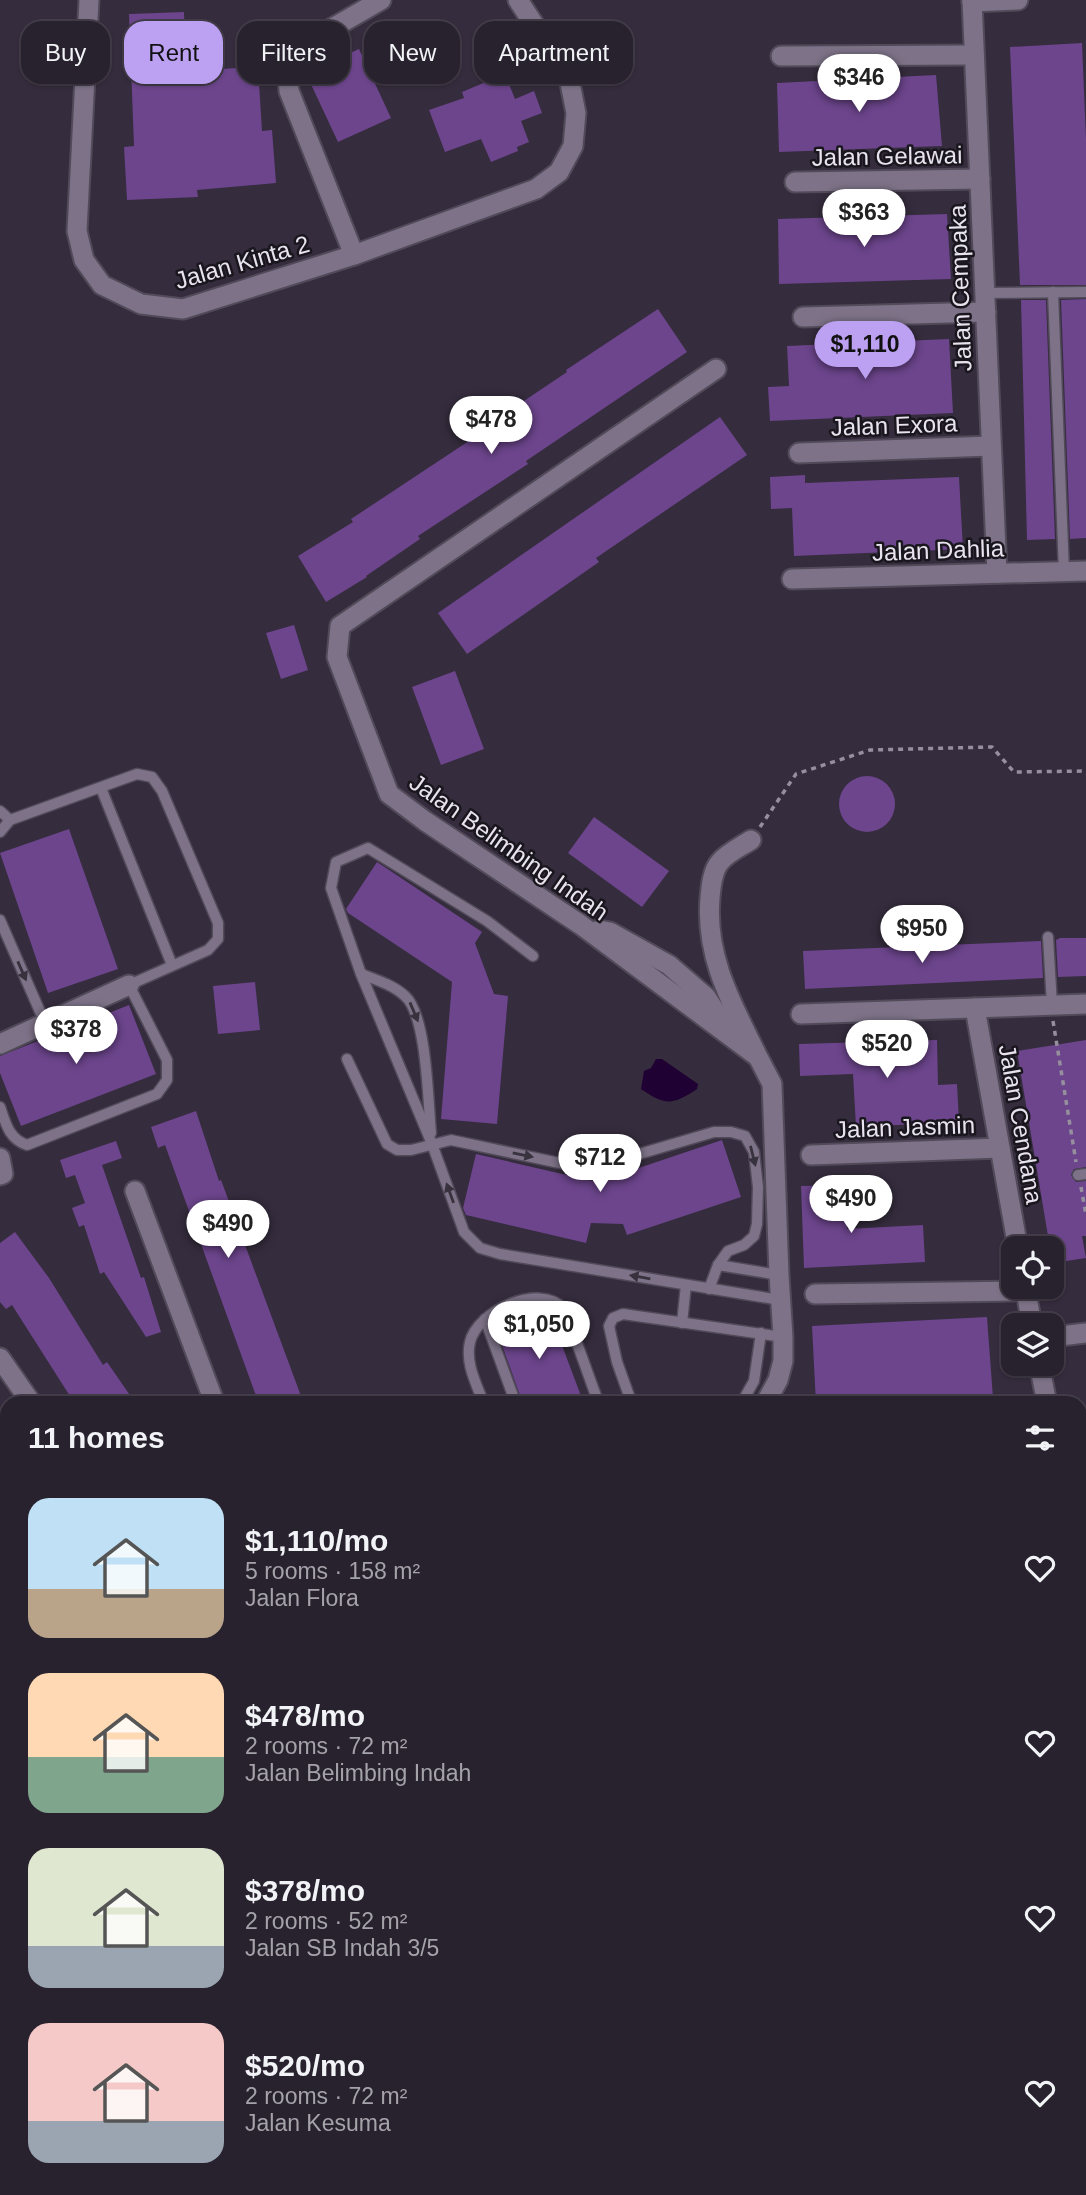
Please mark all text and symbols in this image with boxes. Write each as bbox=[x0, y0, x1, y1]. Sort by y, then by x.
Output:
chip: Buy bbox=[21, 21, 110, 84]
chip: Rent bbox=[124, 21, 223, 84]
chip: Filters bbox=[237, 21, 350, 84]
chip: New bbox=[364, 21, 460, 84]
chip: Apartment bbox=[474, 21, 633, 84]
pin: $346 bbox=[818, 54, 900, 114]
text: $346 bbox=[833, 64, 885, 90]
street label: Jalan Gelawai bbox=[811, 141, 963, 171]
pin: $363 bbox=[823, 190, 905, 249]
text: $363 bbox=[838, 199, 890, 225]
street label: Jalan Cempaka bbox=[944, 204, 976, 372]
street label: Jalan Kinta 2 bbox=[172, 230, 312, 294]
pin: $1,110 bbox=[808, 322, 922, 381]
text: $1,110 bbox=[830, 331, 900, 357]
pin: $478 bbox=[450, 396, 532, 456]
text: $478 bbox=[465, 406, 517, 432]
street label: Jalan Exora bbox=[830, 409, 958, 441]
street label: Jalan Dahlia bbox=[872, 534, 1005, 566]
street label: Jalan Belimbing Indah bbox=[405, 768, 613, 926]
pin: $950 bbox=[881, 906, 963, 965]
text: $950 bbox=[896, 915, 948, 941]
one-way arrow bbox=[17, 961, 28, 982]
one-way arrow bbox=[409, 1002, 420, 1023]
pin: $378 bbox=[35, 1006, 117, 1066]
text: $378 bbox=[50, 1016, 102, 1042]
pin: $520 bbox=[846, 1020, 928, 1080]
text: $520 bbox=[861, 1030, 913, 1056]
street label: Jalan Cendana bbox=[994, 1042, 1048, 1206]
street label: Jalan Jasmin bbox=[835, 1111, 975, 1143]
pin: $712 bbox=[559, 1134, 641, 1194]
text: $712 bbox=[574, 1144, 626, 1170]
one-way arrow bbox=[748, 1145, 759, 1167]
one-way arrow bbox=[512, 1150, 534, 1161]
pin: $490 bbox=[810, 1176, 892, 1235]
one-way arrow bbox=[444, 1182, 455, 1203]
text: $490 bbox=[825, 1185, 877, 1211]
pin: $490 bbox=[187, 1200, 269, 1260]
text: $490 bbox=[202, 1210, 254, 1236]
map controls bbox=[1001, 1236, 1064, 1376]
button: locate bbox=[1001, 1236, 1064, 1299]
one-way arrow bbox=[629, 1271, 651, 1282]
pin: $1,050 bbox=[482, 1302, 596, 1361]
text: $1,050 bbox=[504, 1311, 574, 1337]
button: layers bbox=[1001, 1313, 1064, 1376]
icon: filters bbox=[1021, 1419, 1059, 1457]
text: 11 homes bbox=[28, 1421, 165, 1454]
text: $1,110/mo bbox=[245, 1524, 388, 1557]
icon: home bbox=[84, 1526, 168, 1610]
icon: heart bbox=[1021, 1549, 1059, 1587]
text: 5 rooms · 158 m² bbox=[245, 1558, 420, 1584]
text: Jalan Flora bbox=[245, 1585, 359, 1611]
text: $478/mo bbox=[245, 1699, 365, 1732]
icon: home bbox=[84, 1701, 168, 1785]
icon: heart bbox=[1021, 1724, 1059, 1762]
text: 2 rooms · 72 m² bbox=[245, 1733, 407, 1759]
text: Jalan Belimbing Indah bbox=[245, 1760, 471, 1786]
text: $378/mo bbox=[245, 1874, 365, 1907]
icon: home bbox=[84, 1876, 168, 1960]
icon: heart bbox=[1021, 1899, 1059, 1937]
text: 2 rooms · 52 m² bbox=[245, 1908, 407, 1934]
text: Jalan SB Indah 3/5 bbox=[245, 1935, 439, 1961]
text: $520/mo bbox=[245, 2049, 365, 2082]
icon: home bbox=[84, 2051, 168, 2135]
icon: heart bbox=[1021, 2074, 1059, 2112]
text: 2 rooms · 72 m² bbox=[245, 2083, 407, 2109]
text: Jalan Kesuma bbox=[245, 2110, 391, 2136]

